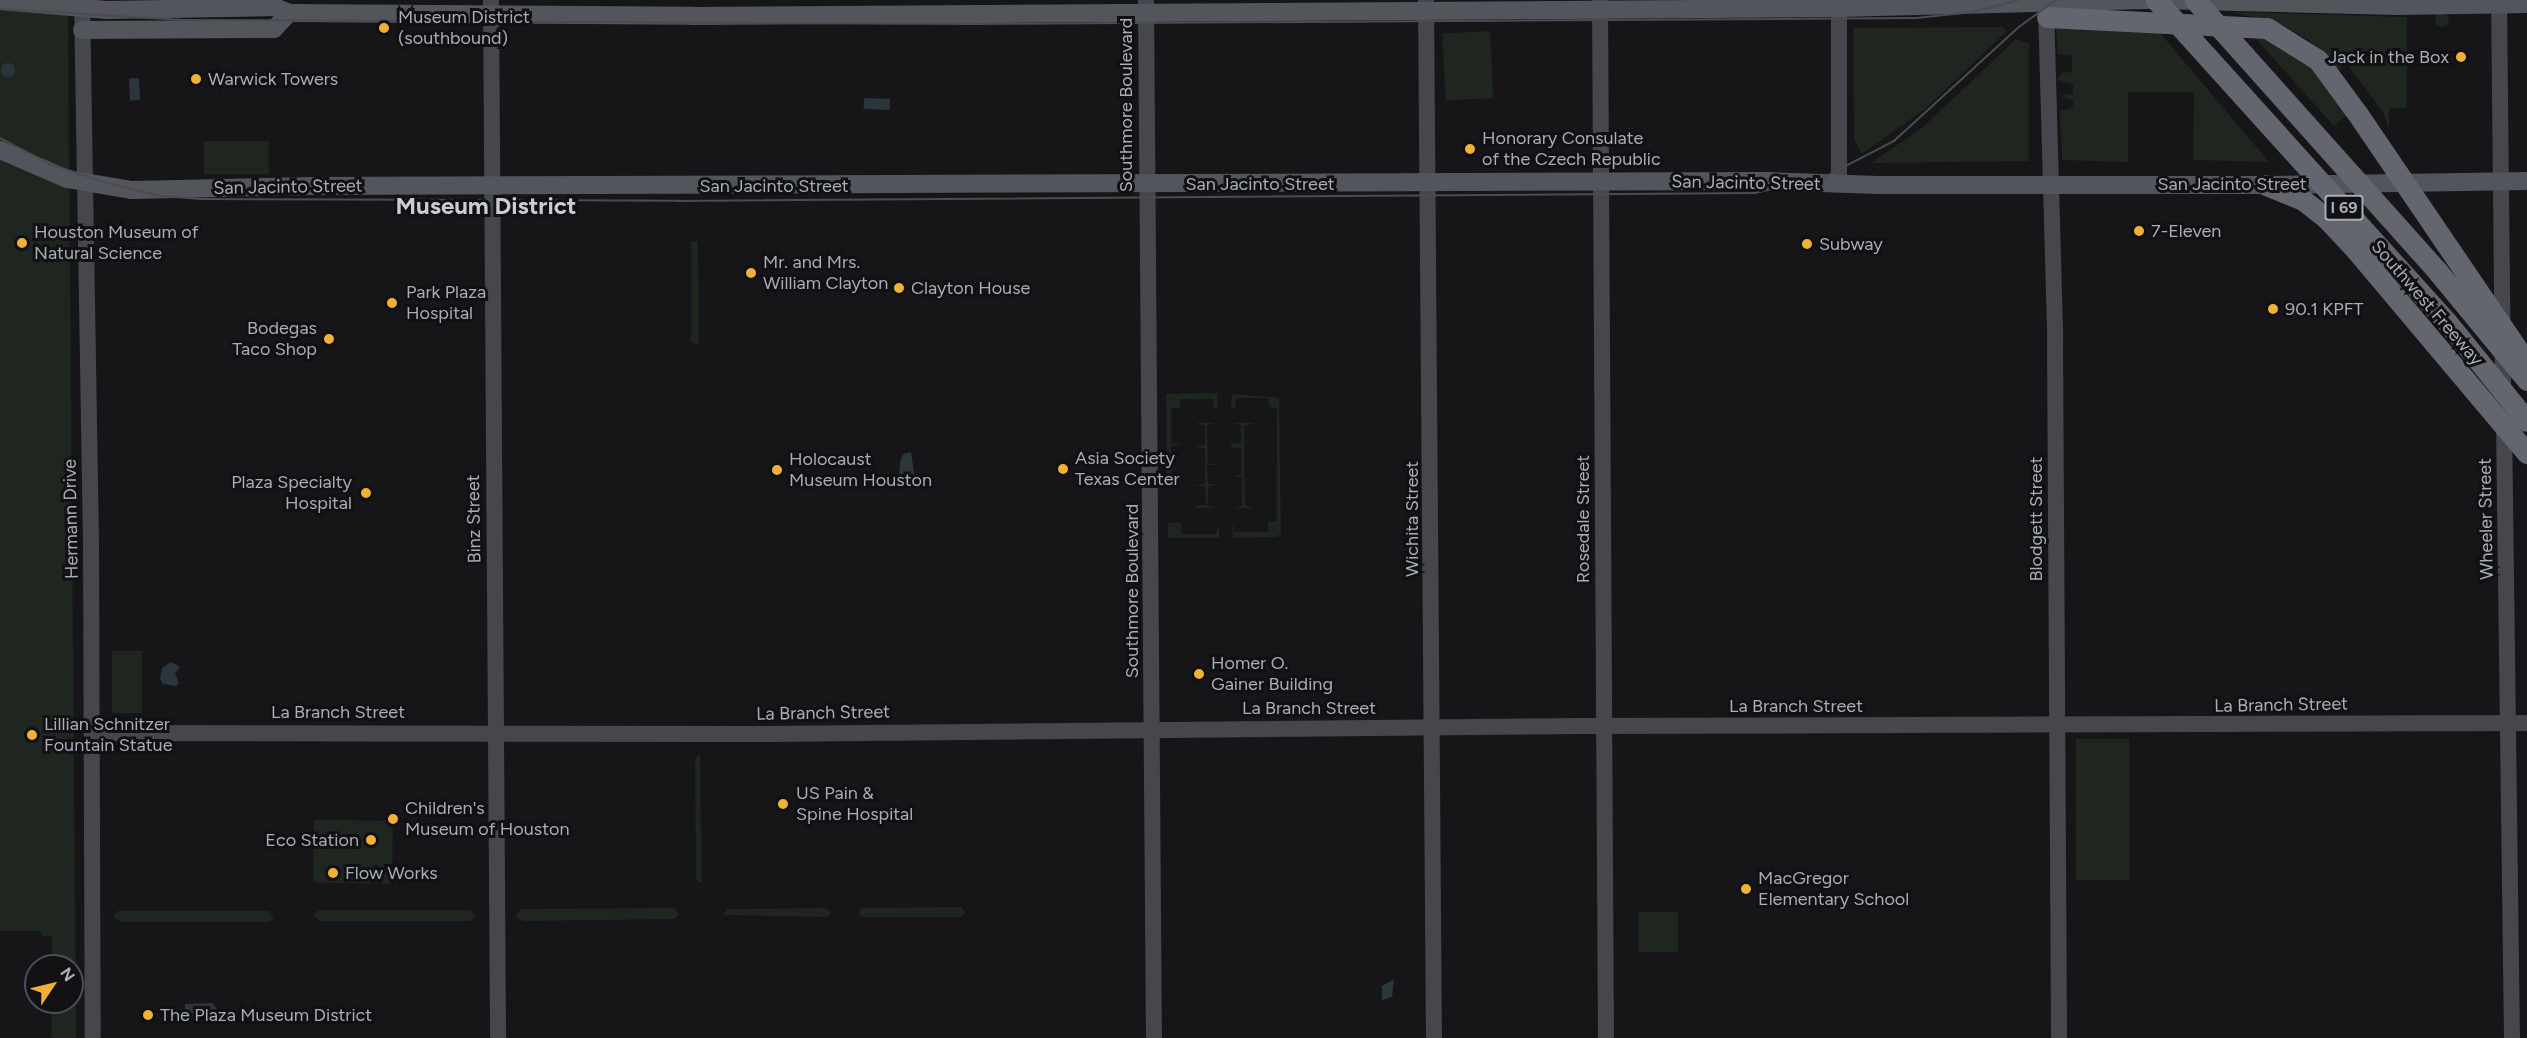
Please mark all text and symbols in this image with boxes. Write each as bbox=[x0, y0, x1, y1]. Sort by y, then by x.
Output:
place label: Museum District (southbound) bbox=[398, 7, 530, 50]
street label: Southmore Boulevard bbox=[1115, 18, 1137, 192]
marker: Museum District (southbound) bbox=[375, 19, 393, 37]
place label: Jack in the Box bbox=[2328, 46, 2449, 68]
marker: Jack in the Box bbox=[2454, 50, 2468, 64]
place label: Warwick Towers bbox=[208, 68, 338, 90]
marker: Warwick Towers bbox=[189, 72, 203, 86]
place label: Honorary Consulate of the Czech Republic bbox=[1482, 128, 1661, 170]
marker: Honorary Consulate of the Czech Republic bbox=[1463, 142, 1477, 156]
street label: San Jacinto Street bbox=[1671, 171, 1821, 195]
street label: San Jacinto Street bbox=[1185, 173, 1335, 195]
street label: San Jacinto Street bbox=[2157, 173, 2307, 195]
street label: San Jacinto Street bbox=[213, 175, 363, 199]
street label: San Jacinto Street bbox=[699, 175, 849, 197]
district label: Museum District bbox=[395, 192, 577, 220]
road number: I 69 bbox=[2324, 195, 2364, 221]
place label: 7-Eleven bbox=[2151, 220, 2221, 242]
place label: Houston Museum of Natural Science bbox=[34, 222, 198, 264]
marker: 7-Eleven bbox=[2132, 224, 2146, 238]
place label: Subway bbox=[1819, 233, 1883, 255]
marker: Houston Museum of Natural Science bbox=[15, 236, 29, 250]
street label: Southwest Freeway bbox=[2367, 236, 2487, 370]
marker: Subway bbox=[1800, 237, 1814, 251]
place label: Mr. and Mrs. William Clayton bbox=[763, 252, 888, 294]
marker: Mr. and Mrs. William Clayton bbox=[744, 266, 758, 280]
place label: Clayton House bbox=[911, 277, 1030, 299]
marker: Clayton House bbox=[892, 281, 906, 295]
place label: Park Plaza Hospital bbox=[406, 282, 486, 324]
marker: Park Plaza Hospital bbox=[383, 294, 401, 312]
place label: 90.1 KPFT bbox=[2285, 298, 2363, 320]
marker: 90.1 KPFT bbox=[2266, 302, 2280, 316]
place label: Bodegas Taco Shop bbox=[232, 318, 317, 360]
marker: Bodegas Taco Shop bbox=[322, 332, 336, 346]
place label: Asia Society Texas Center bbox=[1075, 448, 1180, 490]
place label: Holocaust Museum Houston bbox=[789, 449, 932, 492]
street label: Rosedale Street bbox=[1572, 455, 1594, 583]
street label: Blodgett Street bbox=[2025, 457, 2047, 581]
street label: Wheeler Street bbox=[2474, 458, 2498, 580]
street label: Hermann Drive bbox=[59, 459, 83, 579]
street label: Wichita Street bbox=[1401, 461, 1423, 577]
marker: Asia Society Texas Center bbox=[1056, 462, 1070, 476]
marker: Holocaust Museum Houston bbox=[770, 463, 784, 477]
place label: Plaza Specialty Hospital bbox=[231, 472, 352, 514]
street label: Binz Street bbox=[462, 474, 486, 564]
marker: Plaza Specialty Hospital bbox=[357, 484, 375, 502]
street label: Southmore Boulevard bbox=[1121, 504, 1143, 678]
place label: Homer O. Gainer Building bbox=[1211, 653, 1333, 696]
marker: Homer O. Gainer Building bbox=[1192, 667, 1206, 681]
street label: La Branch Street bbox=[2214, 693, 2348, 717]
street label: La Branch Street bbox=[1729, 695, 1863, 717]
street label: La Branch Street bbox=[1242, 697, 1376, 719]
street label: La Branch Street bbox=[271, 701, 405, 723]
street label: La Branch Street bbox=[756, 701, 890, 725]
place label: Lillian Schnitzer Fountain Statue bbox=[44, 714, 172, 756]
marker: Lillian Schnitzer Fountain Statue bbox=[25, 728, 39, 742]
place label: US Pain & Spine Hospital bbox=[796, 783, 913, 826]
marker: US Pain & Spine Hospital bbox=[774, 795, 792, 813]
place label: Children's Museum of Houston bbox=[405, 798, 569, 840]
marker: Children's Museum of Houston bbox=[386, 812, 400, 826]
place label: Eco Station bbox=[265, 829, 359, 851]
marker: Eco Station bbox=[364, 833, 378, 847]
place label: Flow Works bbox=[345, 862, 438, 884]
marker: Flow Works bbox=[326, 866, 340, 880]
place label: MacGregor Elementary School bbox=[1758, 868, 1909, 910]
marker: MacGregor Elementary School bbox=[1739, 882, 1753, 896]
north arrow bbox=[24, 954, 84, 1014]
text: N bbox=[56, 964, 79, 985]
place label: The Plaza Museum District bbox=[160, 1004, 372, 1026]
marker: The Plaza Museum District bbox=[141, 1008, 155, 1022]

